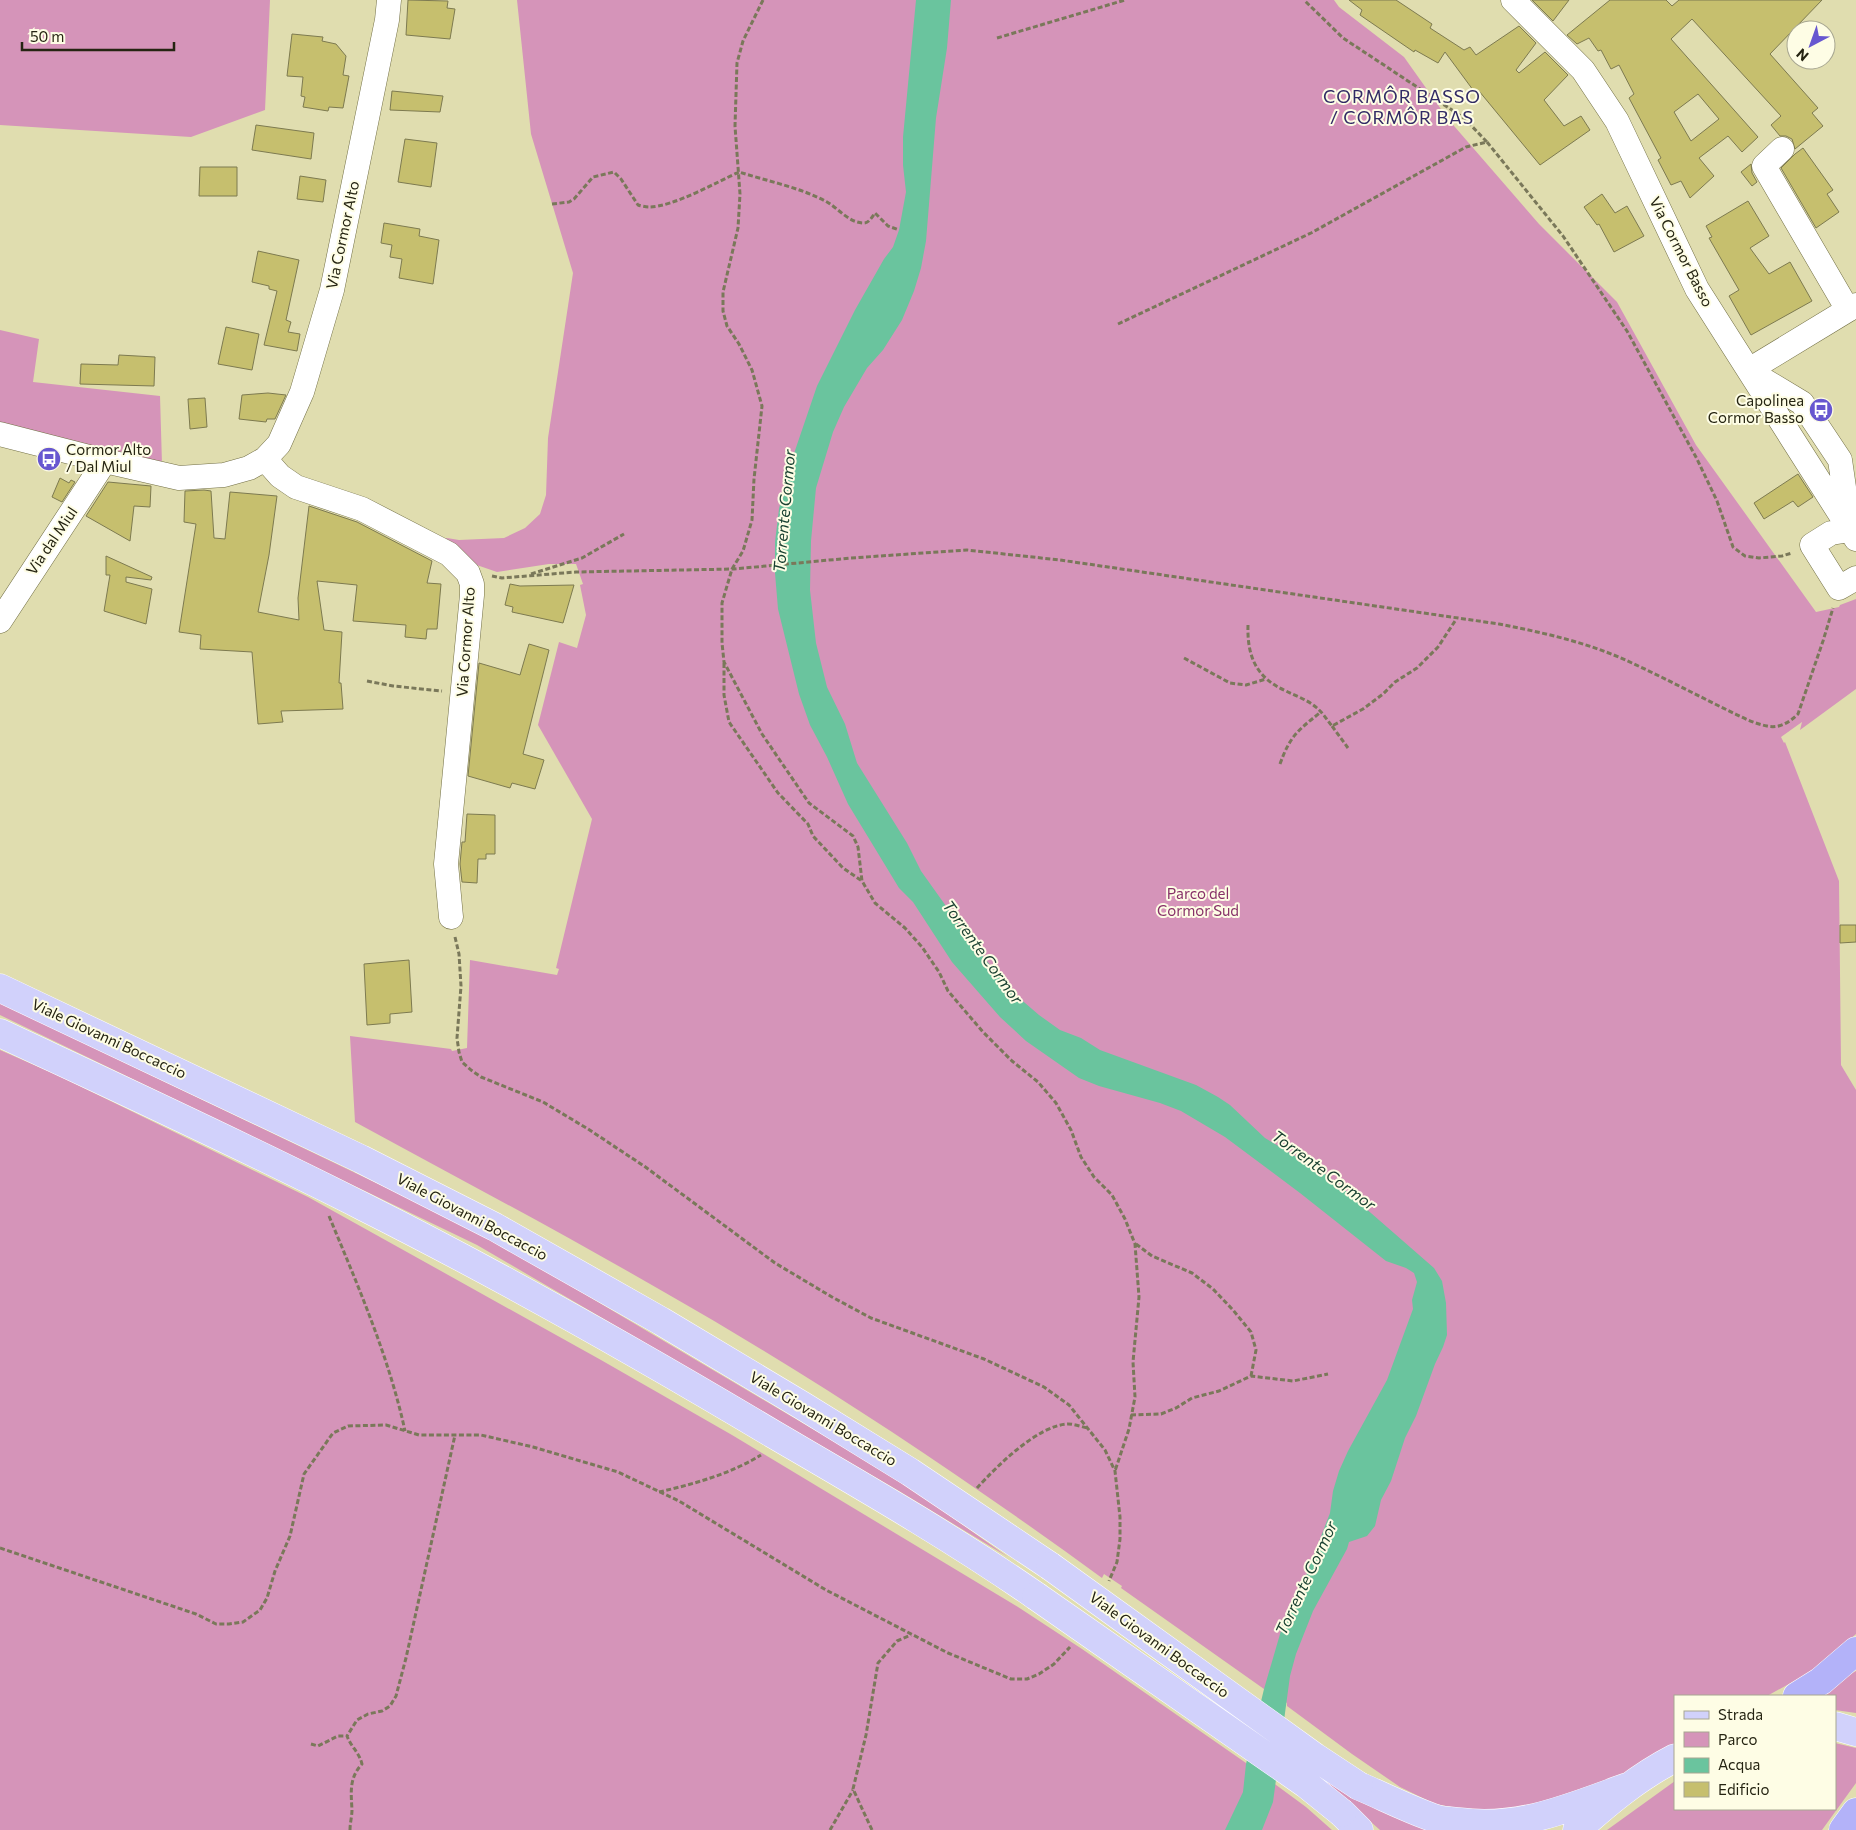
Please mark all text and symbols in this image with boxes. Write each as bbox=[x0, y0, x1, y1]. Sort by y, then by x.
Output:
scale bar bbox=[22, 20, 175, 52]
north arrow bbox=[1786, 20, 1836, 70]
text: 50 m bbox=[30, 27, 64, 45]
text: N bbox=[1793, 45, 1812, 65]
district label: CORMÔR BASSO / CORMÔR BAS bbox=[1323, 85, 1481, 128]
street label: Via Cormor Alto bbox=[322, 179, 362, 291]
street label: Via Cormor Basso bbox=[1646, 193, 1717, 310]
place label: Capolinea Cormor Basso bbox=[1708, 391, 1804, 426]
bus stop icon: Capolinea Cormor Basso bbox=[1808, 397, 1834, 423]
place label: Cormor Alto / Dal Miul bbox=[66, 440, 151, 475]
bus stop icon: Cormor Alto / Dal Miul bbox=[36, 446, 62, 472]
water label: Torrente Cormor bbox=[769, 448, 798, 573]
street label: Via dal Miul bbox=[22, 503, 81, 578]
street label: Via Cormor Alto bbox=[452, 586, 478, 698]
park label: Parco del Cormor Sud bbox=[1157, 884, 1239, 919]
water label: Torrente Cormor bbox=[939, 896, 1028, 1008]
street label: Viale Giovanni Boccaccio bbox=[29, 994, 190, 1082]
water label: Torrente Cormor bbox=[1269, 1126, 1380, 1214]
street label: Viale Giovanni Boccaccio bbox=[394, 1169, 551, 1264]
street label: Viale Giovanni Boccaccio bbox=[747, 1367, 900, 1469]
water label: Torrente Cormor bbox=[1271, 1517, 1341, 1638]
street label: Viale Giovanni Boccaccio bbox=[1086, 1587, 1233, 1701]
legend bbox=[1674, 1695, 1836, 1810]
text: Strada bbox=[1718, 1705, 1763, 1723]
text: Parco bbox=[1718, 1730, 1757, 1748]
text: Acqua bbox=[1718, 1755, 1760, 1773]
text: Edificio bbox=[1718, 1780, 1769, 1798]

